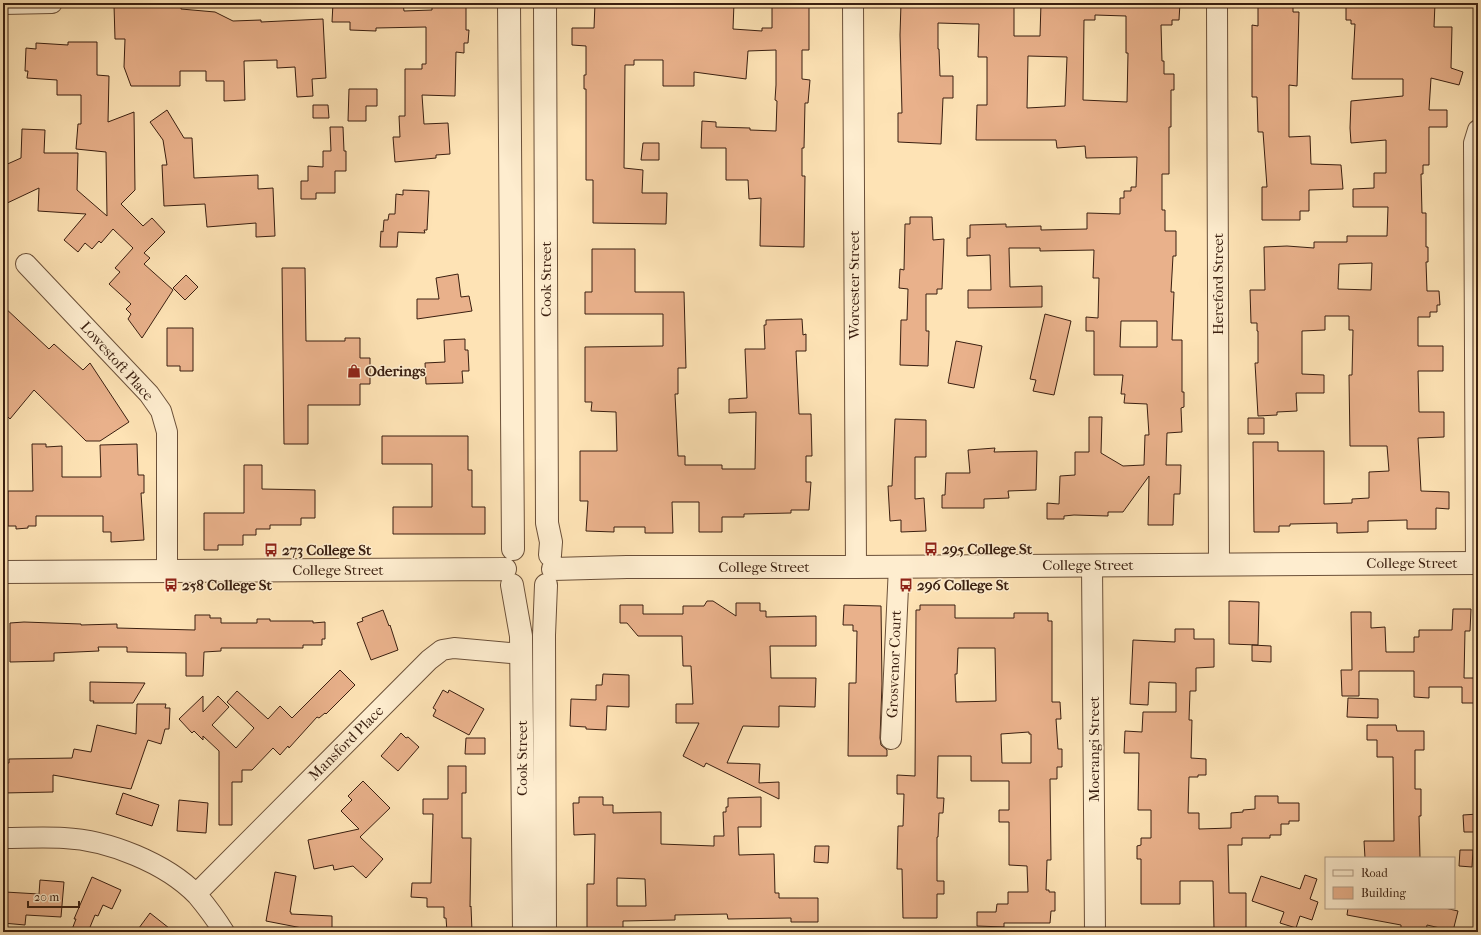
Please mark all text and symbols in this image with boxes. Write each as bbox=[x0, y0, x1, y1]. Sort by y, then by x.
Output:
street label: Worcester Street bbox=[845, 230, 863, 341]
street label: Hereford Street bbox=[1209, 232, 1227, 335]
street label: Cook Street bbox=[537, 240, 555, 317]
street label: Lowestoft Place bbox=[77, 318, 158, 405]
place label: Oderings bbox=[365, 362, 426, 380]
shop icon: Oderings bbox=[346, 363, 362, 379]
place label: 295 College St bbox=[942, 540, 1033, 558]
place label: 273 College St bbox=[282, 541, 372, 559]
bus stop icon: 295 College St bbox=[923, 541, 939, 557]
bus stop icon: 273 College St bbox=[263, 542, 279, 558]
street label: College Street bbox=[1366, 554, 1458, 572]
street label: College Street bbox=[1042, 556, 1134, 574]
street label: College Street bbox=[718, 558, 810, 576]
street label: College Street bbox=[292, 561, 384, 579]
place label: 258 College St bbox=[182, 576, 273, 594]
place label: 296 College St bbox=[917, 576, 1010, 594]
bus stop icon: 258 College St bbox=[163, 577, 179, 593]
bus stop icon: 296 College St bbox=[898, 577, 914, 593]
street label: Grosvenor Court bbox=[883, 609, 905, 718]
street label: Moerangi Street bbox=[1085, 695, 1103, 802]
street label: Mansford Place bbox=[305, 701, 388, 784]
street label: Cook Street bbox=[513, 719, 531, 796]
legend bbox=[1325, 857, 1455, 909]
text: Road bbox=[1361, 866, 1388, 880]
scale bar bbox=[28, 883, 79, 909]
text: Building bbox=[1361, 886, 1406, 900]
text: 20 m bbox=[34, 890, 59, 904]

